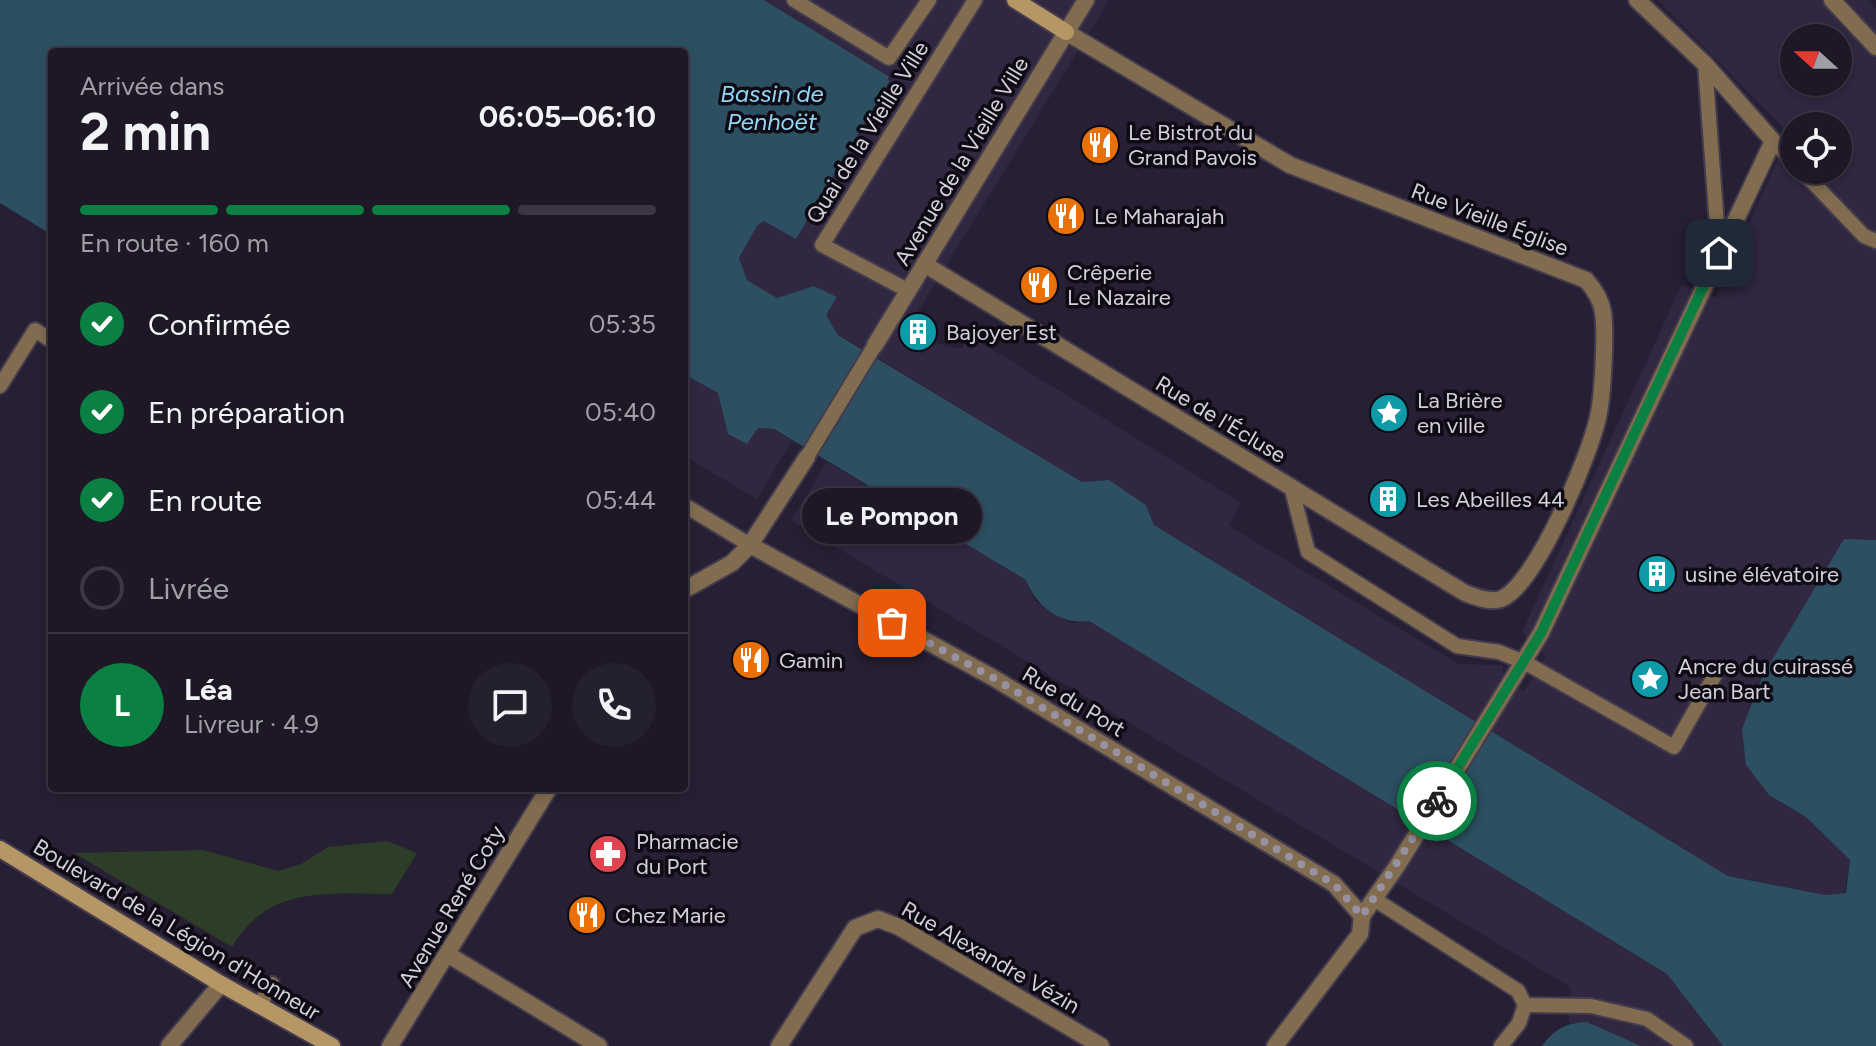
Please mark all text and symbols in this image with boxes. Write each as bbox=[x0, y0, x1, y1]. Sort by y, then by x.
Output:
north arrow bbox=[1780, 24, 1852, 96]
map controls bbox=[1780, 24, 1852, 184]
street label: Quai de la Vieille Ville bbox=[800, 36, 934, 228]
street label: Avenue de la Vieille Ville bbox=[888, 52, 1034, 270]
text: Arrivée dans bbox=[80, 70, 224, 102]
water label: Bassin de Penhoët bbox=[720, 79, 824, 136]
text: 06:05–06:10 bbox=[479, 98, 656, 135]
text: 2 min bbox=[80, 101, 211, 163]
button: locate bbox=[1780, 112, 1852, 184]
place label: Le Bistrot du Grand Pavois bbox=[1128, 119, 1257, 171]
restaurant icon: Le Bistrot du Grand Pavois bbox=[1079, 124, 1121, 166]
street label: Rue Vieille Église bbox=[1407, 177, 1572, 262]
restaurant icon: Le Maharajah bbox=[1045, 195, 1087, 237]
place label: Le Maharajah bbox=[1094, 203, 1224, 230]
pin bbox=[1685, 219, 1753, 287]
text: En route · 160 m bbox=[80, 227, 269, 259]
icon: home bbox=[1697, 231, 1741, 275]
place label: Crêperie Le Nazaire bbox=[1067, 259, 1171, 311]
restaurant icon: Crêperie Le Nazaire bbox=[1018, 264, 1060, 306]
icon: check bbox=[80, 302, 124, 346]
text: Confirmée bbox=[148, 306, 290, 343]
text: 05:35 bbox=[589, 308, 656, 340]
building icon: Bajoyer Est bbox=[897, 311, 939, 353]
place label: Bajoyer Est bbox=[946, 319, 1057, 346]
street label: Rue de l'Écluse bbox=[1151, 370, 1291, 469]
place label: La Brière en ville bbox=[1417, 387, 1503, 439]
icon: check bbox=[80, 390, 124, 434]
place icon: La Brière en ville bbox=[1368, 392, 1410, 434]
text: En préparation bbox=[148, 394, 345, 431]
text: 05:40 bbox=[585, 396, 656, 428]
icon: check bbox=[80, 478, 124, 522]
building icon: Les Abeilles 44 bbox=[1367, 478, 1409, 520]
text: En route bbox=[148, 482, 262, 519]
text: 05:44 bbox=[586, 484, 656, 516]
place label: Les Abeilles 44 bbox=[1416, 486, 1565, 513]
callout: Le Pompon bbox=[802, 487, 982, 543]
text: Le Pompon bbox=[825, 500, 959, 532]
building icon: usine élévatoire bbox=[1636, 553, 1678, 595]
place label: usine élévatoire bbox=[1685, 561, 1839, 588]
text: Livrée bbox=[148, 570, 229, 607]
pin bbox=[858, 589, 926, 657]
icon: bag bbox=[870, 601, 914, 645]
restaurant icon: Gamin bbox=[730, 639, 772, 681]
place label: Gamin bbox=[779, 647, 843, 674]
place label: Ancre du cuirassé Jean Bart bbox=[1678, 653, 1853, 705]
place icon: Ancre du cuirassé Jean Bart bbox=[1629, 658, 1671, 700]
street label: Rue du Port bbox=[1017, 660, 1130, 743]
button: chat bbox=[468, 663, 552, 747]
button: phone bbox=[572, 663, 656, 747]
text: Léa bbox=[184, 671, 233, 708]
text: L bbox=[114, 687, 130, 724]
text: Livreur · 4.9 bbox=[184, 708, 319, 740]
courier bbox=[1397, 761, 1477, 841]
icon: bike bbox=[1415, 779, 1459, 823]
street label: Avenue René Coty bbox=[393, 820, 511, 992]
place label: Pharmacie du Port bbox=[636, 828, 739, 880]
street label: Boulevard de la Légion d'Honneur bbox=[28, 833, 326, 1026]
pharmacy icon: Pharmacie du Port bbox=[587, 833, 629, 875]
restaurant icon: Chez Marie bbox=[566, 894, 608, 936]
street label: Rue Alexandre Vézin bbox=[897, 895, 1085, 1019]
place label: Chez Marie bbox=[615, 902, 726, 929]

